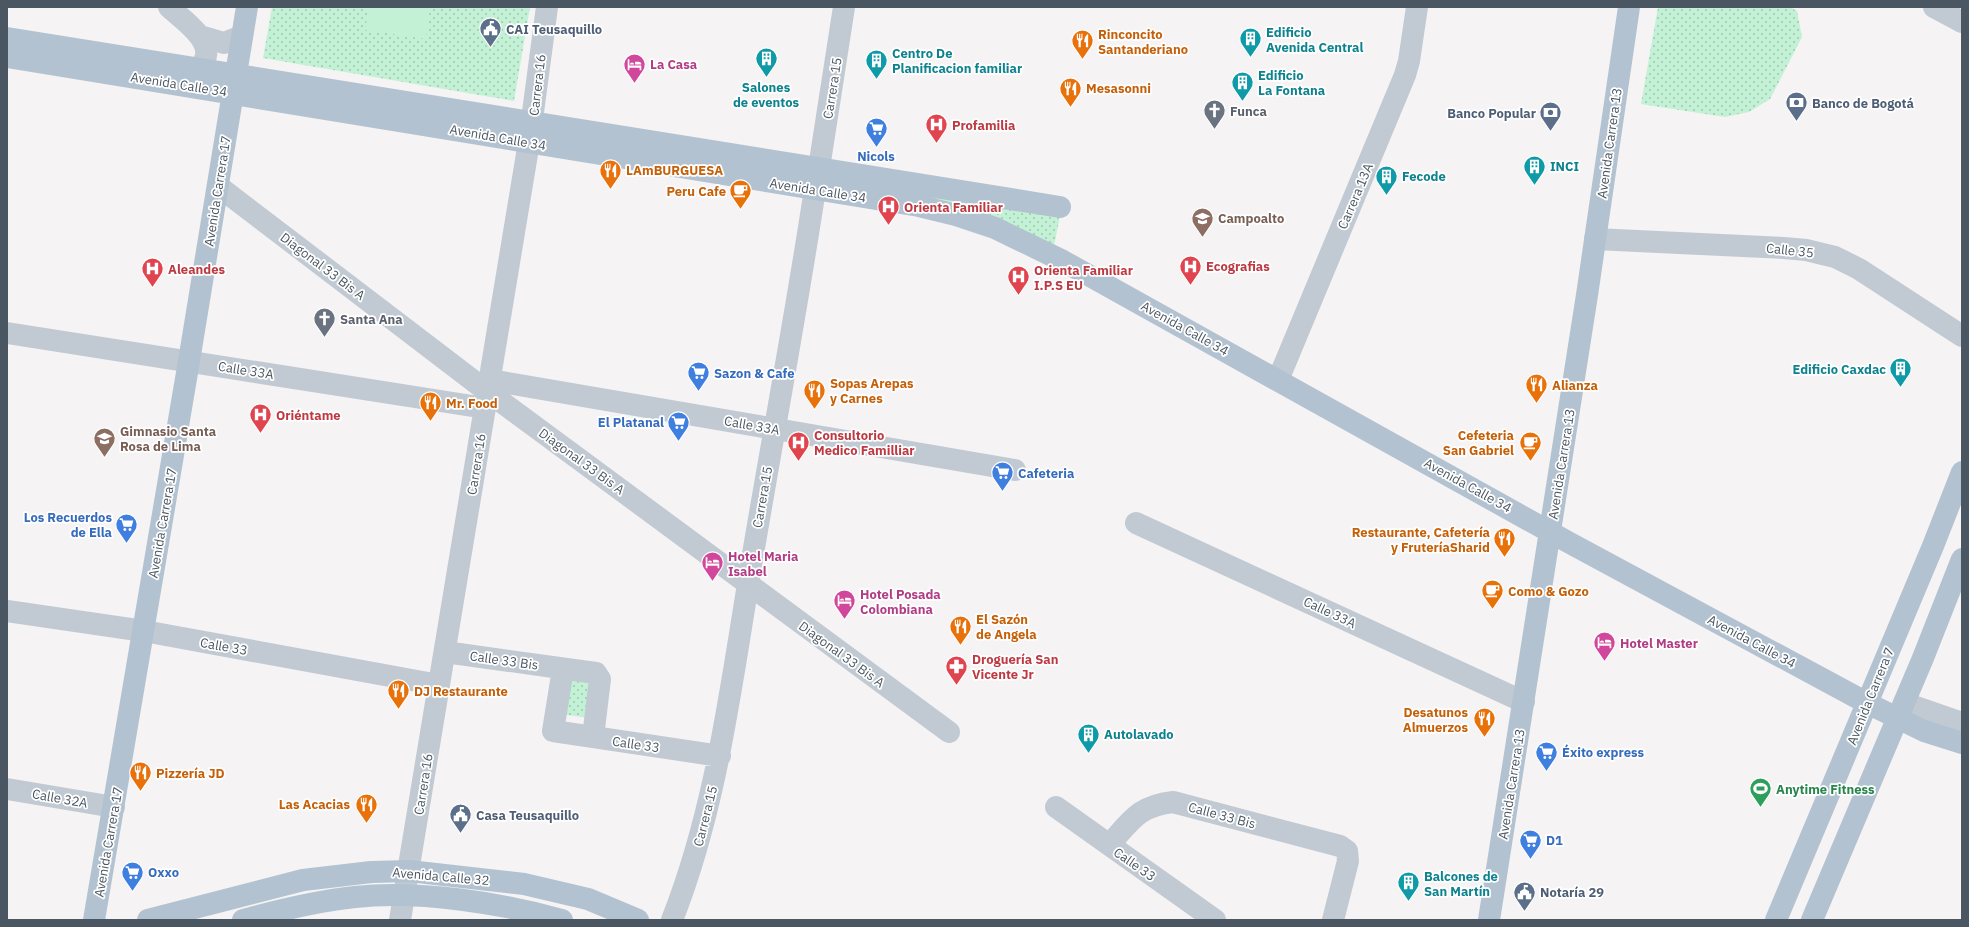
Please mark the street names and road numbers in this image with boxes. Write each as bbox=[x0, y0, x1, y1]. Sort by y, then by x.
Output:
street label: Carrera 16 bbox=[525, 53, 550, 117]
street label: Carrera 15 bbox=[819, 56, 846, 120]
street label: Avenida Calle 34 bbox=[129, 68, 229, 101]
street label: Avenida Carrera 13 bbox=[1593, 87, 1626, 200]
street label: Avenida Calle 34 bbox=[448, 121, 548, 154]
street label: Avenida Carrera 17 bbox=[200, 135, 235, 248]
street label: Carrera 13A bbox=[1334, 160, 1377, 232]
street label: Avenida Calle 34 bbox=[768, 174, 868, 207]
street label: Diagonal 33 Bis A bbox=[277, 229, 369, 304]
street label: Calle 35 bbox=[1765, 240, 1815, 261]
street label: Avenida Calle 34 bbox=[1138, 297, 1232, 360]
street label: Calle 33A bbox=[217, 358, 276, 383]
street label: Avenida Carrera 13 bbox=[1544, 408, 1579, 521]
street label: Calle 33A bbox=[723, 412, 782, 439]
street label: Diagonal 33 Bis A bbox=[535, 425, 629, 499]
street label: Carrera 16 bbox=[463, 432, 490, 496]
street label: Avenida Calle 34 bbox=[1421, 454, 1515, 517]
street label: Carrera 15 bbox=[749, 465, 776, 529]
street label: Avenida Carrera 17 bbox=[144, 467, 181, 580]
street label: Calle 33A bbox=[1301, 593, 1359, 632]
street label: Avenida Calle 34 bbox=[1705, 611, 1799, 672]
street label: Diagonal 33 Bis A bbox=[795, 618, 889, 692]
street label: Calle 33 bbox=[199, 634, 249, 659]
street label: Avenida Carrera 7 bbox=[1843, 645, 1898, 748]
street label: Calle 33 Bis bbox=[469, 647, 539, 674]
street label: Avenida Carrera 13 bbox=[1494, 728, 1529, 841]
street label: Calle 33 bbox=[611, 733, 661, 756]
street label: Carrera 16 bbox=[410, 752, 437, 816]
street label: Carrera 15 bbox=[690, 784, 721, 848]
street label: Calle 32A bbox=[31, 785, 90, 812]
street label: Avenida Carrera 17 bbox=[90, 786, 127, 899]
street label: Calle 33 Bis bbox=[1186, 798, 1257, 833]
street label: Calle 33 bbox=[1110, 844, 1159, 885]
street label: Avenida Calle 32 bbox=[392, 864, 490, 889]

